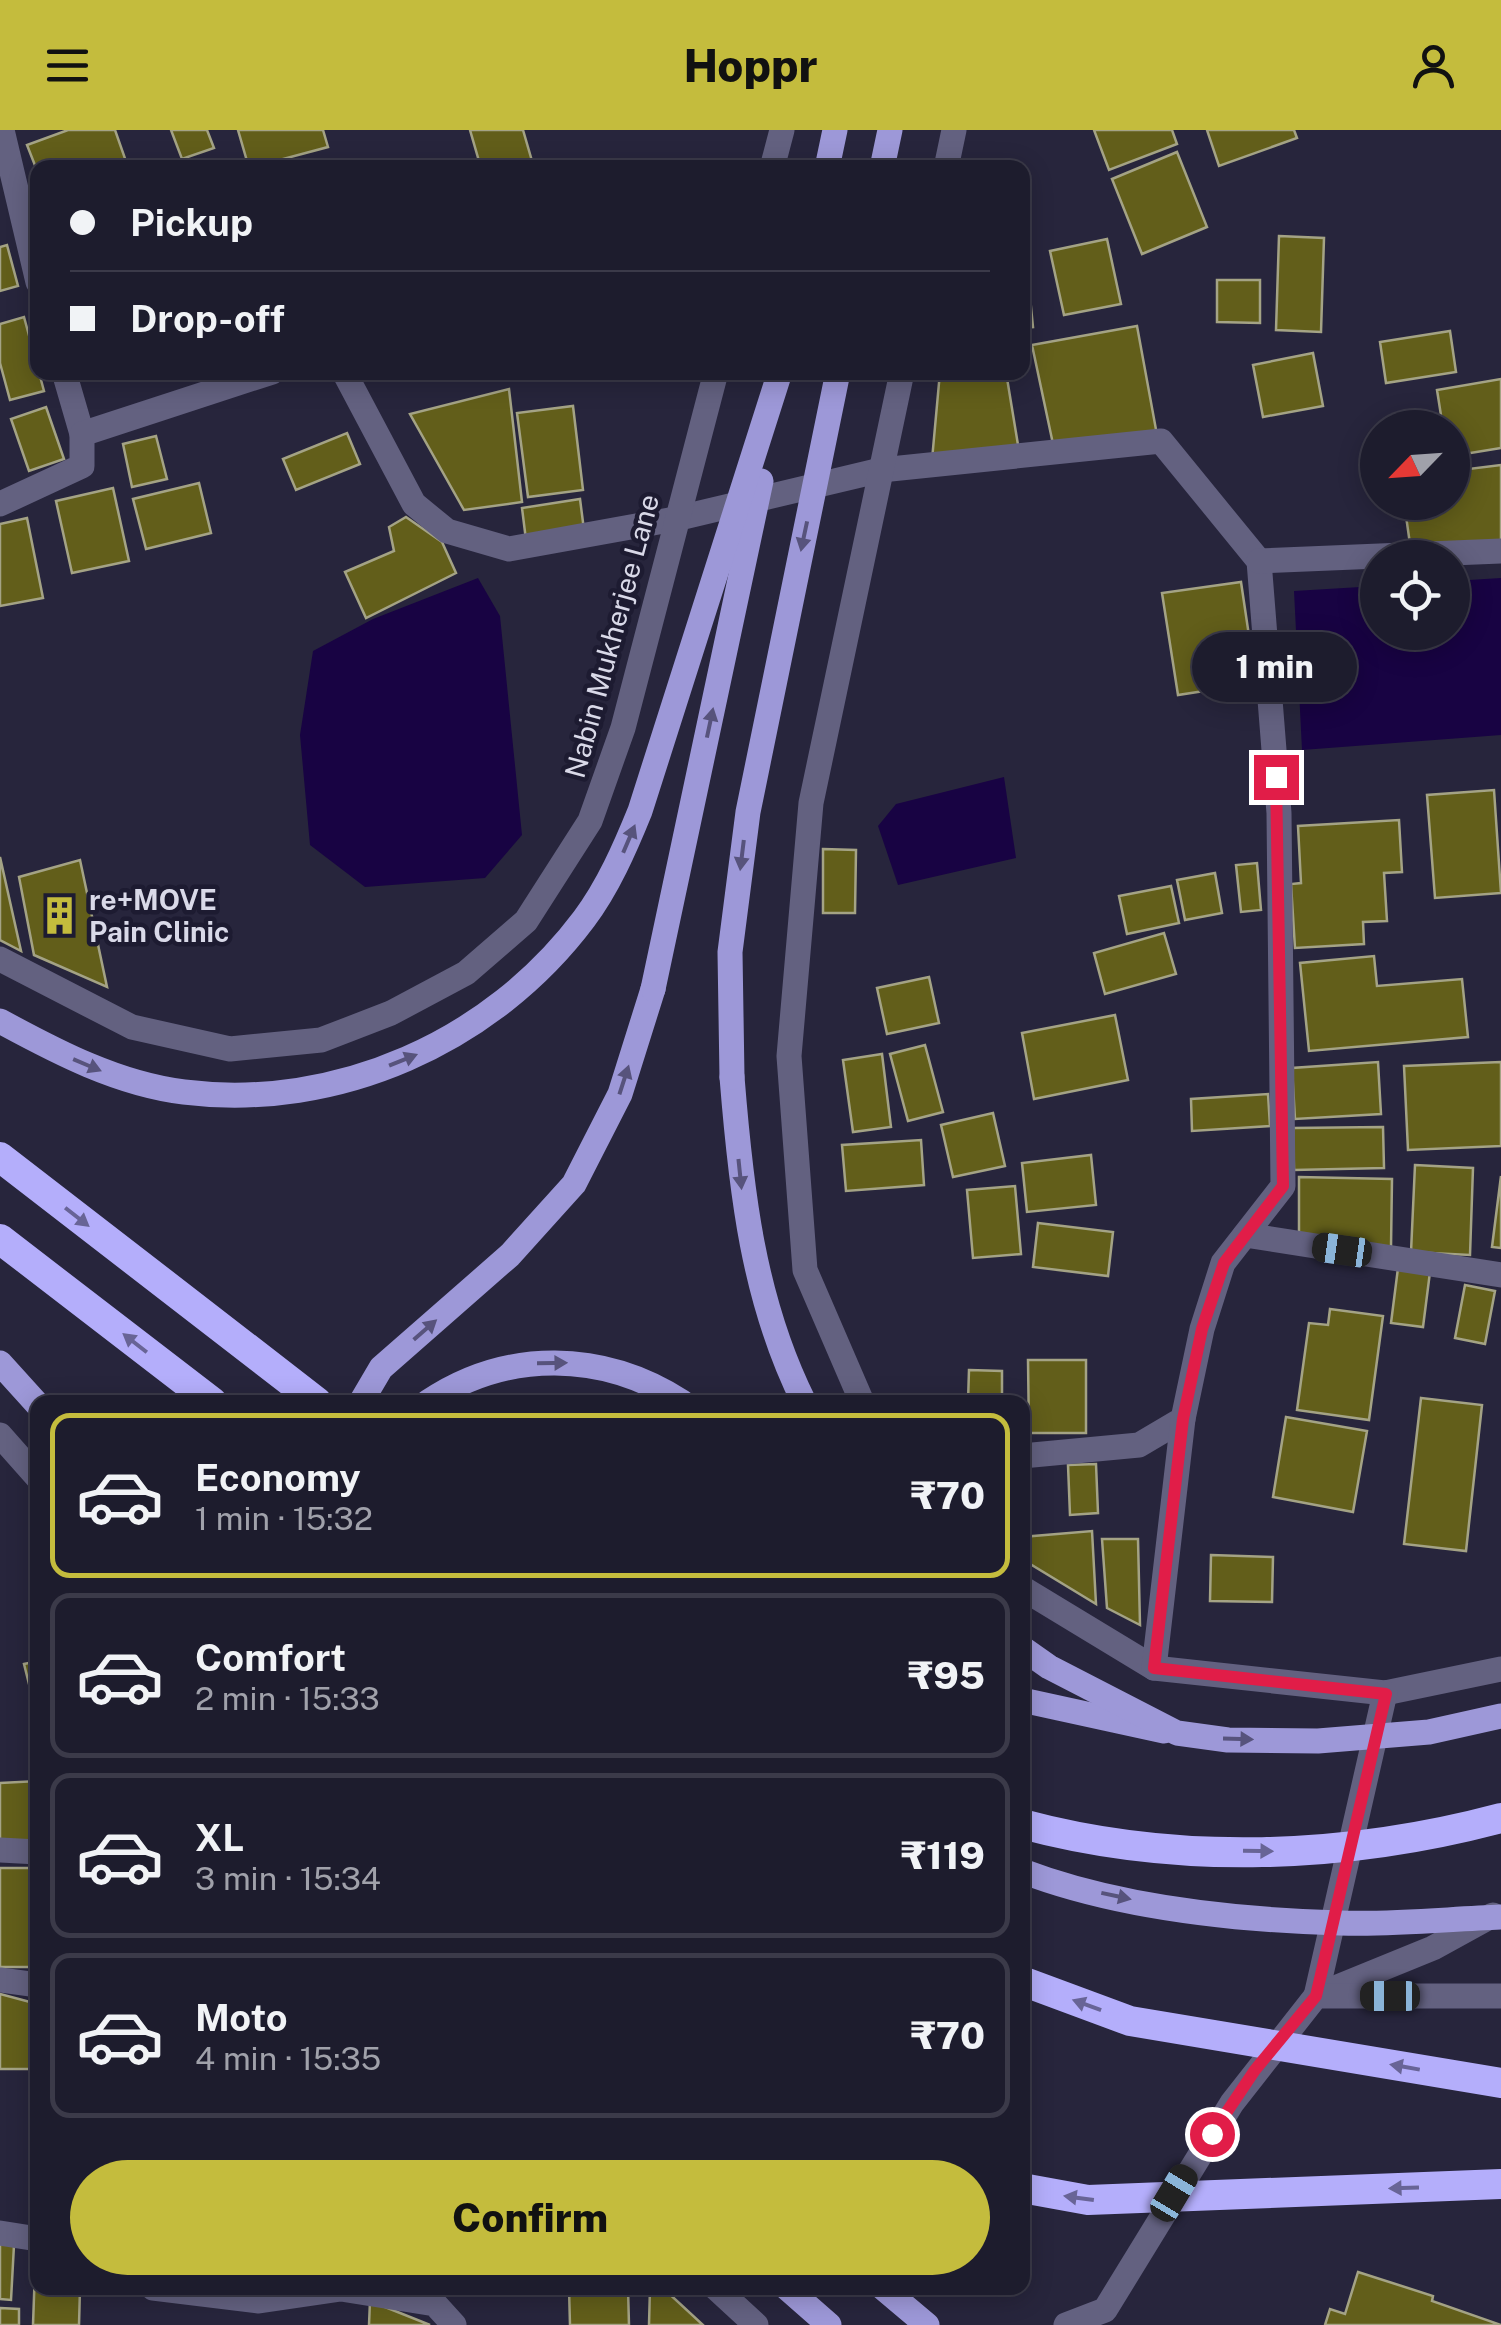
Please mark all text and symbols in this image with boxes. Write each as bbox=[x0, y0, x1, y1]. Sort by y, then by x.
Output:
icon: menu bbox=[40, 38, 95, 93]
icon: person bbox=[1406, 38, 1461, 93]
text: Hoppr bbox=[683, 39, 818, 92]
text: Pickup bbox=[130, 200, 253, 245]
text: Drop-off bbox=[130, 296, 285, 341]
north arrow bbox=[1360, 410, 1470, 520]
map controls bbox=[1360, 410, 1470, 650]
street label: Nabin Mukherjee Lane bbox=[558, 491, 665, 781]
one-way arrow bbox=[795, 521, 811, 552]
button: locate bbox=[1360, 540, 1470, 650]
callout: 1 min bbox=[1194, 632, 1358, 702]
text: 1 min bbox=[1235, 648, 1314, 685]
one-way arrow bbox=[702, 707, 718, 738]
route end bbox=[1254, 755, 1299, 800]
one-way arrow bbox=[621, 824, 637, 854]
one-way arrow bbox=[734, 840, 750, 872]
place label: re+MOVE Pain Clinic bbox=[89, 883, 229, 948]
building icon: re+MOVE Pain Clinic bbox=[38, 895, 80, 937]
one-way arrow bbox=[388, 1052, 418, 1068]
one-way arrow bbox=[72, 1057, 102, 1073]
one-way arrow bbox=[618, 1064, 633, 1094]
one-way arrow bbox=[732, 1159, 748, 1191]
one-way arrow bbox=[64, 1206, 90, 1227]
car bbox=[1310, 1231, 1374, 1269]
one-way arrow bbox=[412, 1320, 437, 1342]
one-way arrow bbox=[122, 1333, 148, 1354]
one-way arrow bbox=[537, 1355, 569, 1371]
icon: car bbox=[75, 1451, 165, 1541]
text: Economy bbox=[195, 1455, 361, 1500]
text: ₹70 bbox=[910, 1473, 985, 1518]
text: 1 min · 15:32 bbox=[195, 1500, 373, 1537]
icon: car bbox=[75, 1631, 165, 1721]
text: Comfort bbox=[195, 1635, 346, 1680]
text: ₹95 bbox=[908, 1653, 985, 1698]
text: 2 min · 15:33 bbox=[195, 1680, 380, 1717]
one-way arrow bbox=[1222, 1732, 1254, 1748]
icon: car bbox=[75, 1811, 165, 1901]
text: XL bbox=[195, 1815, 244, 1860]
text: ₹119 bbox=[901, 1833, 985, 1878]
one-way arrow bbox=[1242, 1844, 1274, 1860]
text: 3 min · 15:34 bbox=[195, 1860, 381, 1897]
one-way arrow bbox=[1101, 1889, 1132, 1904]
car bbox=[1360, 1981, 1420, 2011]
icon: car bbox=[75, 1991, 165, 2081]
text: Moto bbox=[195, 1995, 288, 2040]
one-way arrow bbox=[1071, 1997, 1101, 2012]
text: ₹70 bbox=[910, 2013, 985, 2058]
text: 4 min · 15:35 bbox=[195, 2040, 381, 2077]
one-way arrow bbox=[1389, 2059, 1420, 2074]
route start bbox=[1190, 2112, 1235, 2157]
button: Confirm bbox=[70, 2160, 990, 2275]
car bbox=[1146, 2160, 1202, 2226]
one-way arrow bbox=[1387, 2180, 1419, 2196]
one-way arrow bbox=[1063, 2189, 1094, 2205]

